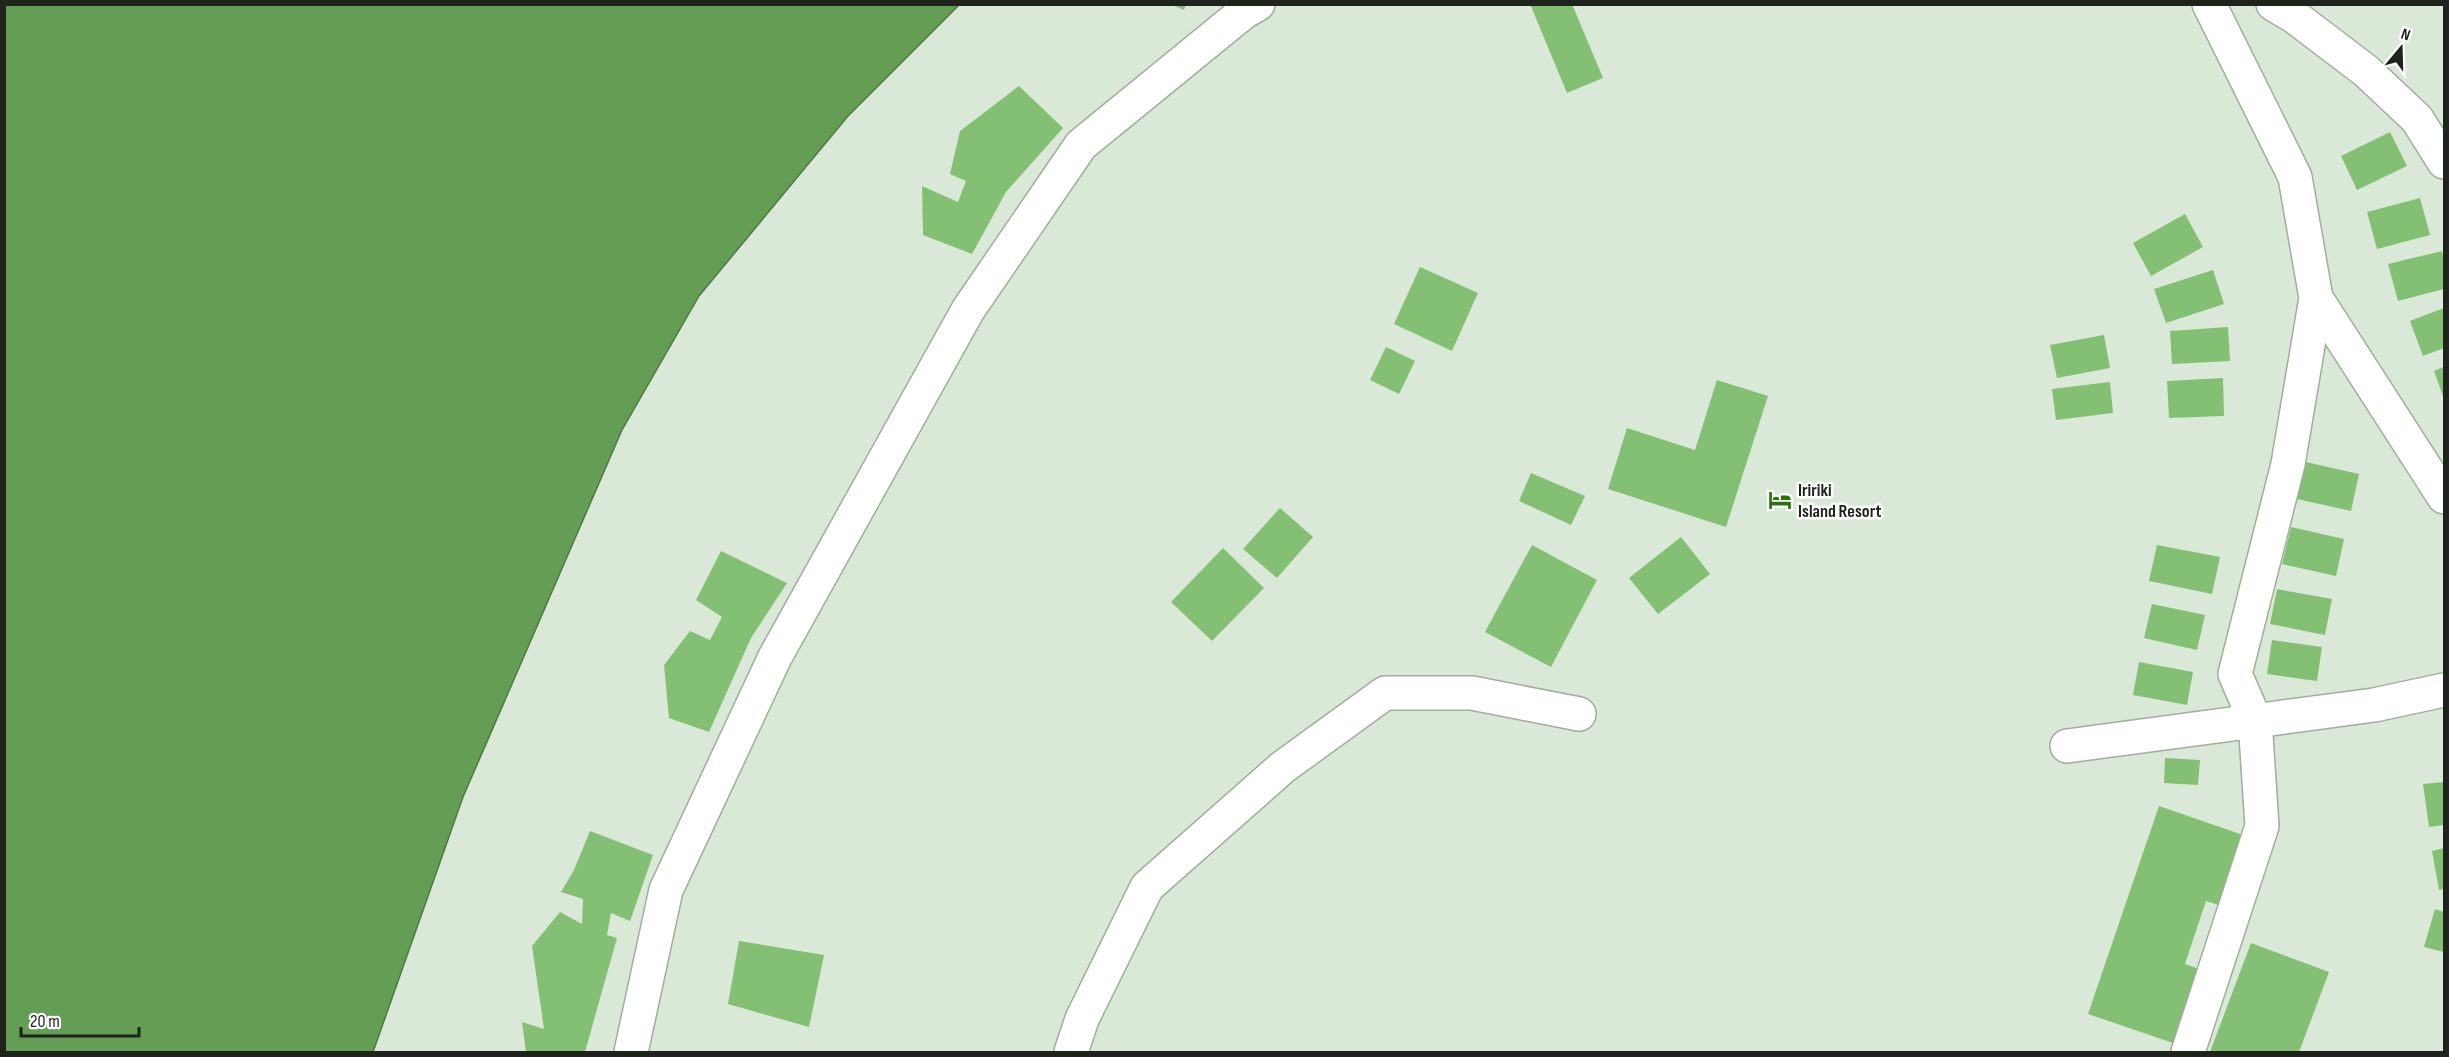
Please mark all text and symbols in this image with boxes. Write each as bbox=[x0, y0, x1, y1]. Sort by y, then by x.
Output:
north arrow bbox=[2371, 18, 2431, 78]
text: N bbox=[2398, 25, 2413, 46]
place label: Iririki Island Resort bbox=[1798, 480, 1882, 522]
hotel icon: Iririki Island Resort bbox=[1767, 487, 1793, 513]
scale bar bbox=[21, 1000, 140, 1038]
text: 20 m bbox=[30, 1011, 60, 1032]

